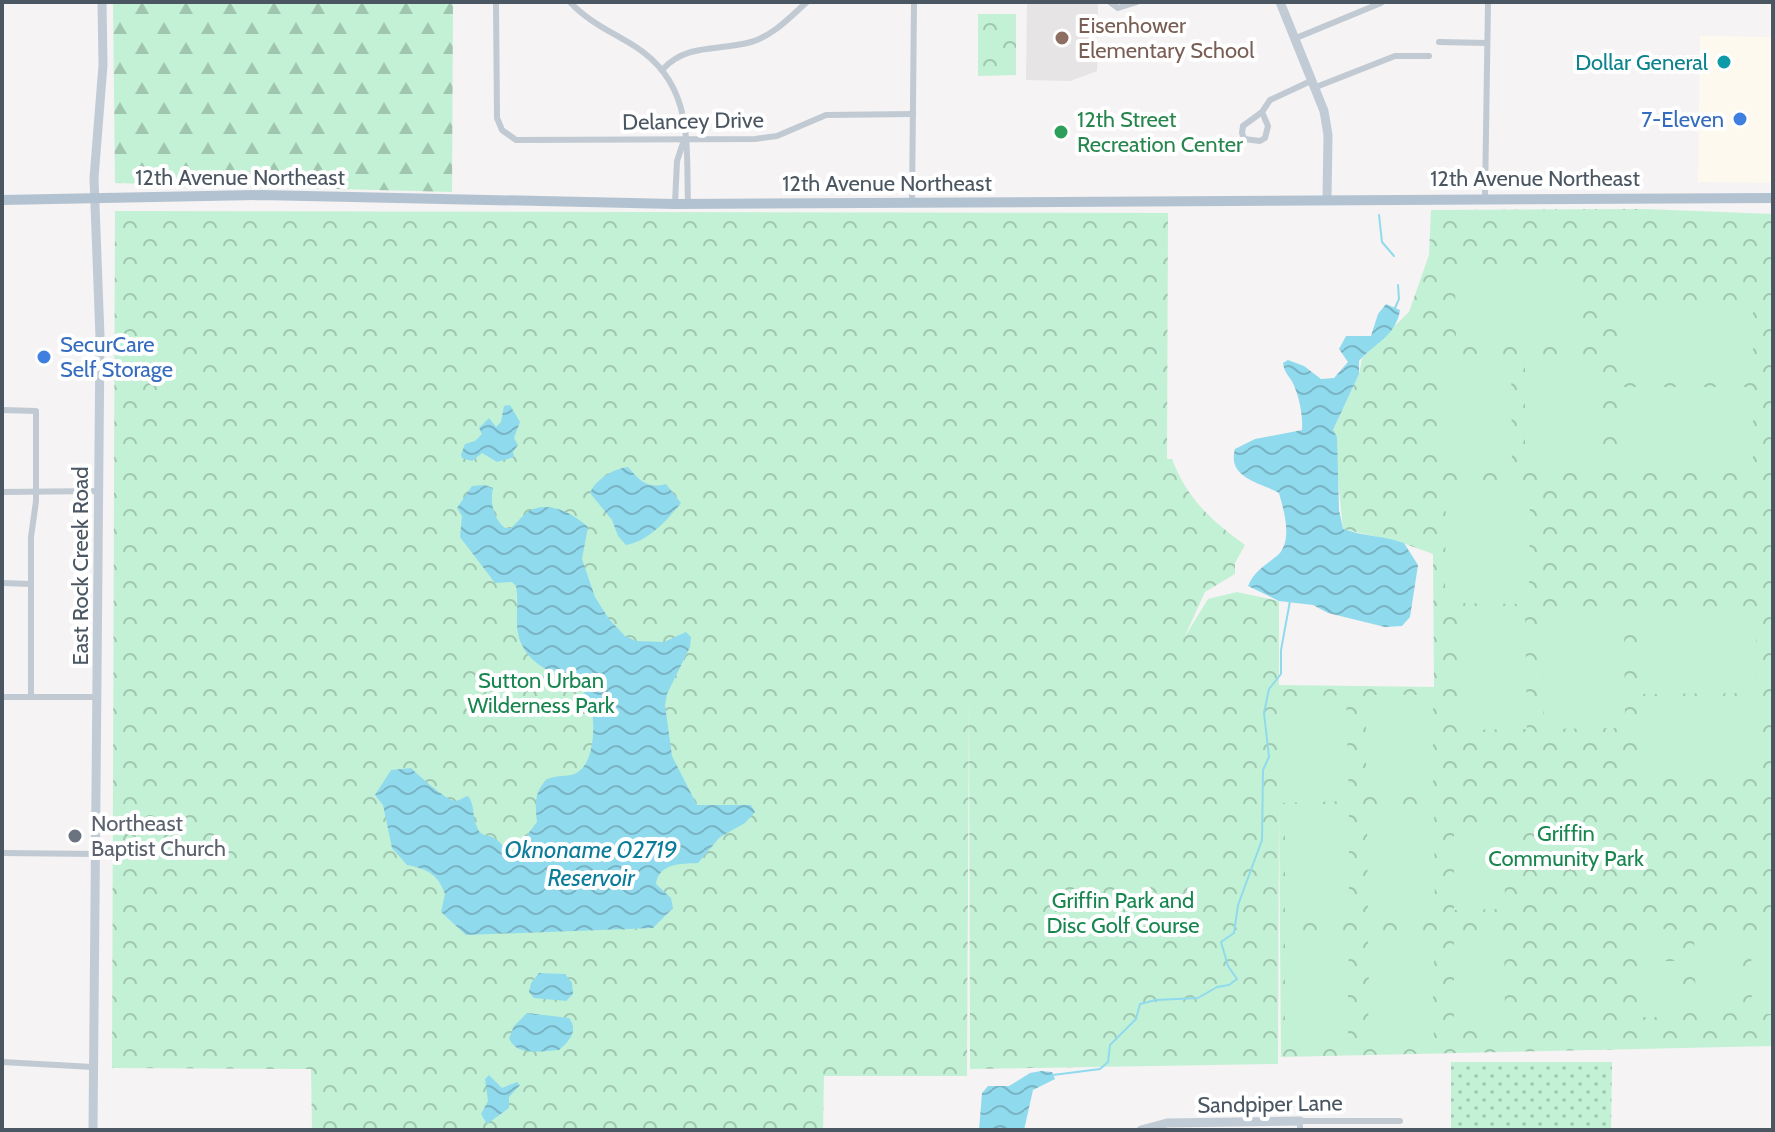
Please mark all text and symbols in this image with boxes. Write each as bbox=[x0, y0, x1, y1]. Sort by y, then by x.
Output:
place label: Eisenhower Elementary School bbox=[1078, 12, 1255, 64]
marker: Eisenhower Elementary School bbox=[1053, 29, 1071, 47]
place label: Dollar General bbox=[1575, 49, 1709, 76]
marker: Dollar General bbox=[1715, 53, 1733, 71]
street label: Delancey Drive bbox=[622, 106, 764, 136]
place label: 12th Street Recreation Center bbox=[1077, 106, 1243, 158]
place label: 7-Eleven bbox=[1641, 106, 1724, 133]
marker: 7-Eleven bbox=[1731, 110, 1749, 128]
marker: 12th Street Recreation Center bbox=[1052, 123, 1070, 141]
street label: 12th Avenue Northeast bbox=[135, 164, 345, 191]
street label: 12th Avenue Northeast bbox=[1430, 165, 1640, 192]
street label: 12th Avenue Northeast bbox=[782, 170, 992, 197]
place label: SecurCare Self Storage bbox=[60, 331, 173, 383]
marker: SecurCare Self Storage bbox=[35, 348, 53, 366]
street label: East Rock Creek Road bbox=[67, 466, 94, 666]
park label: Sutton Urban Wilderness Park bbox=[467, 667, 615, 719]
place label: Northeast Baptist Church bbox=[91, 810, 226, 862]
park label: Griffin Community Park bbox=[1488, 820, 1644, 872]
marker: Northeast Baptist Church bbox=[66, 827, 84, 845]
water label: Oknoname 02719 Reservoir bbox=[505, 835, 677, 892]
park label: Griffin Park and Disc Golf Course bbox=[1047, 887, 1199, 939]
street label: Sandpiper Lane bbox=[1197, 1089, 1343, 1119]

